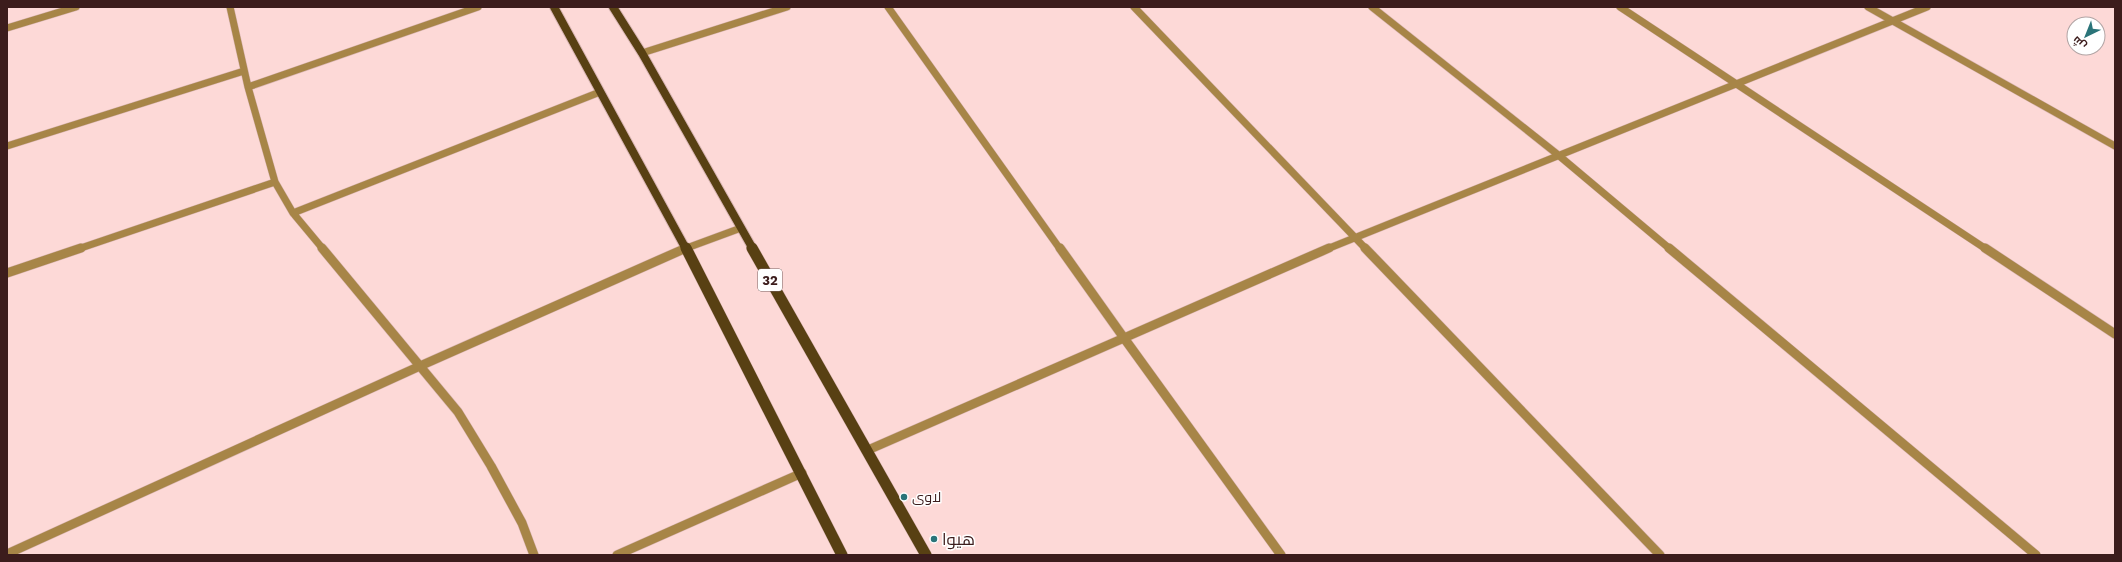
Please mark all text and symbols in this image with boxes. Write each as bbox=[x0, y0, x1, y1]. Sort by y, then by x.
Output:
north arrow bbox=[2066, 16, 2106, 56]
text: ش bbox=[2070, 33, 2089, 53]
road number: 32 bbox=[758, 269, 782, 291]
place label: لاوی bbox=[912, 489, 941, 505]
marker: لاوی bbox=[899, 492, 909, 502]
place label: هیوا bbox=[942, 529, 975, 550]
marker: هیوا bbox=[929, 534, 939, 544]

